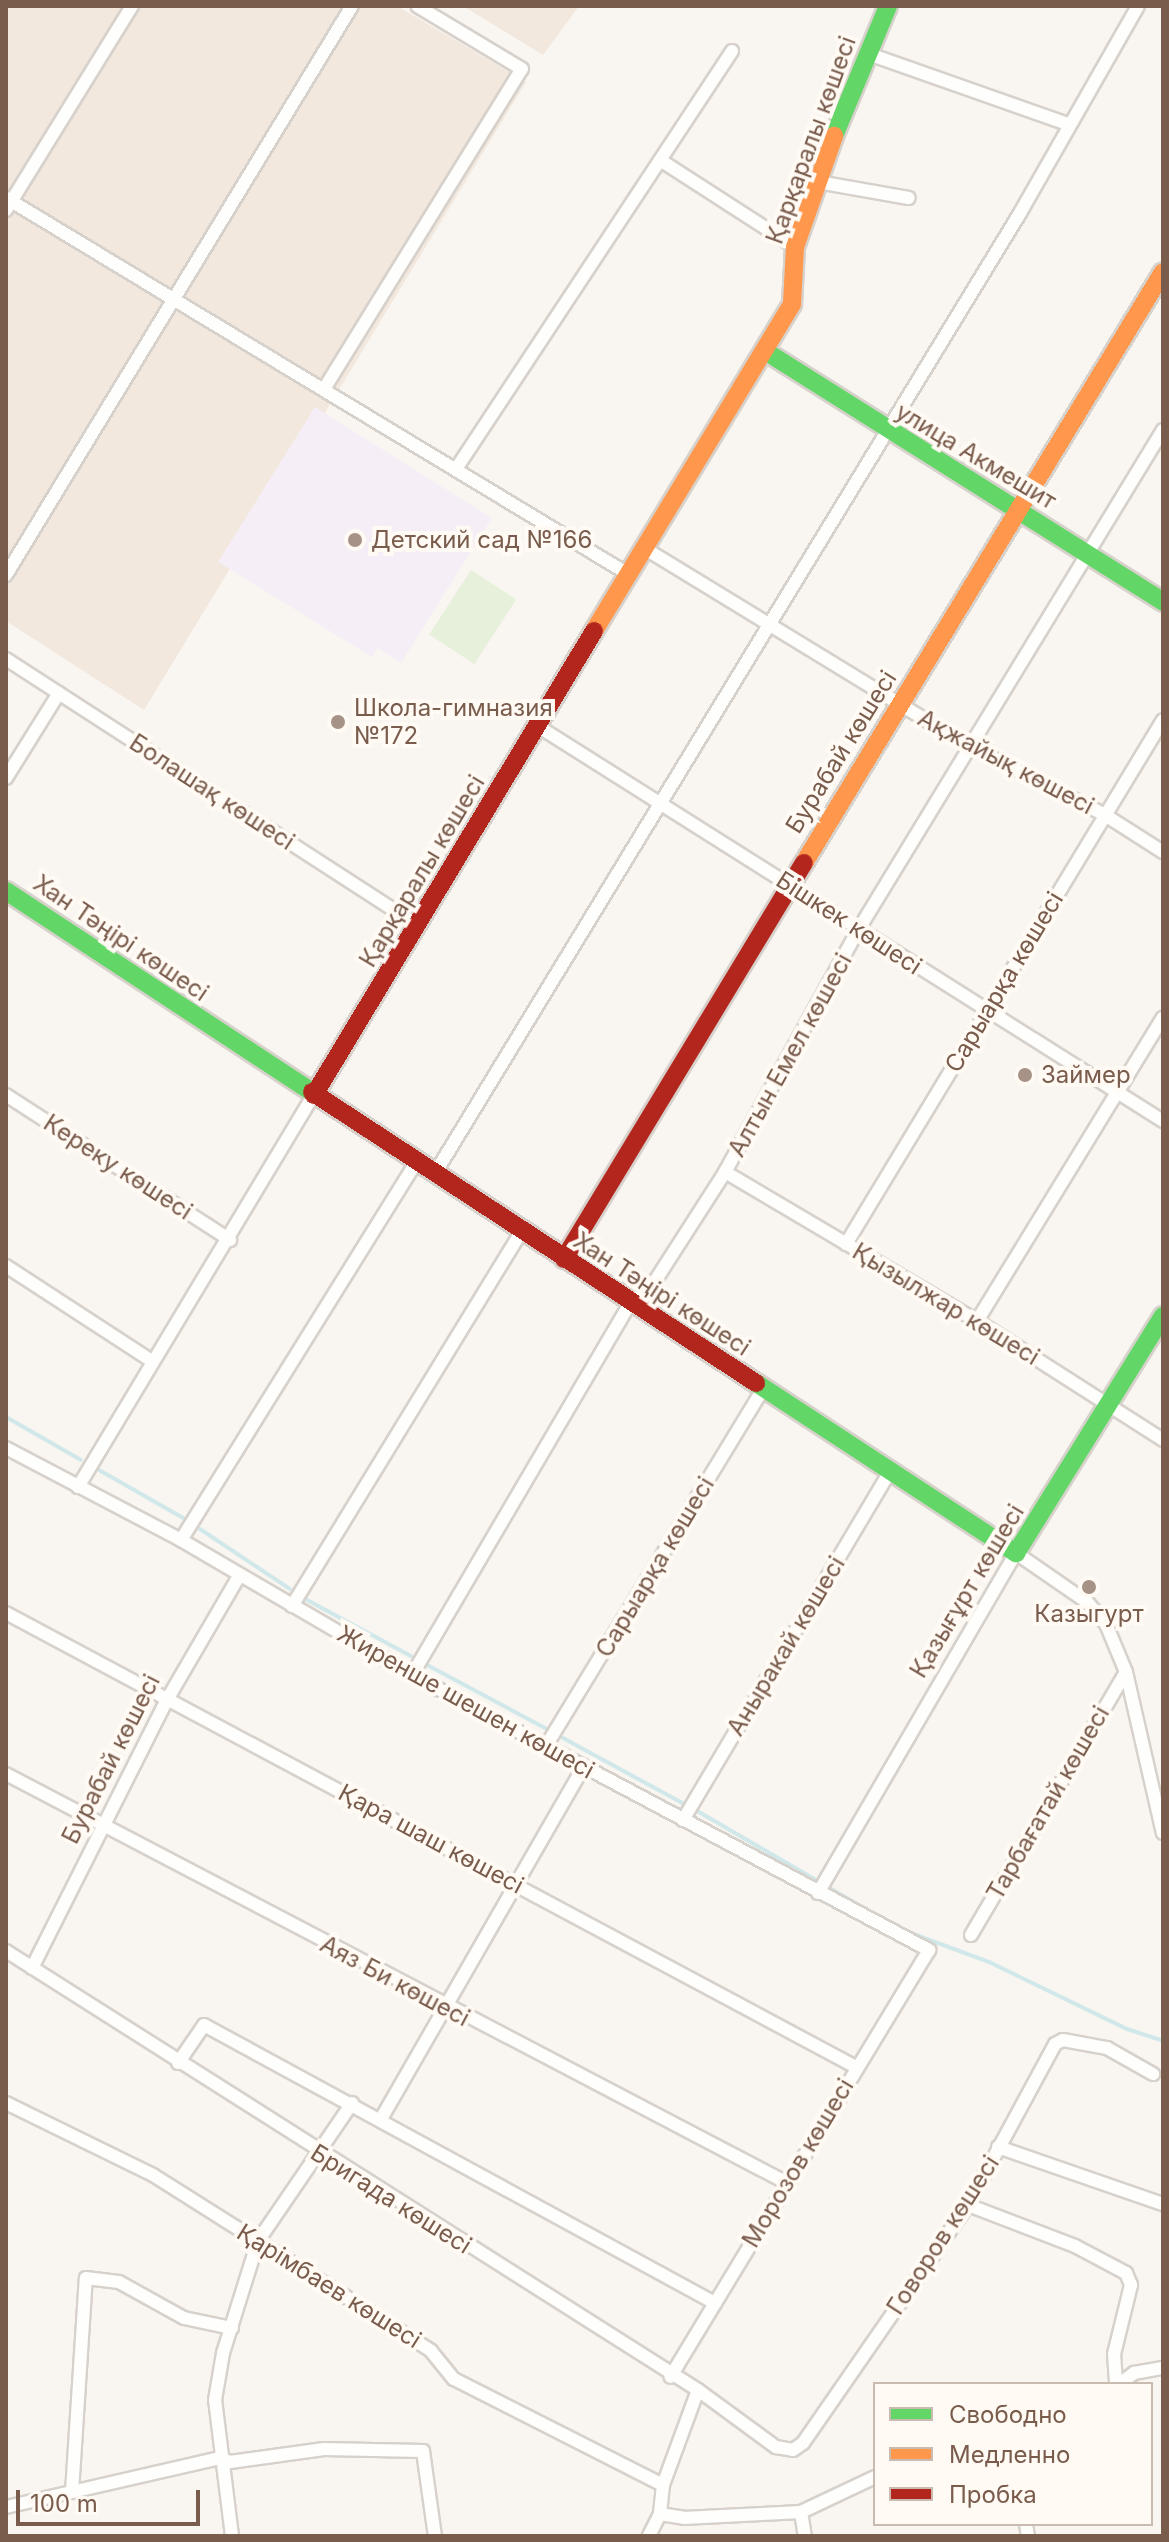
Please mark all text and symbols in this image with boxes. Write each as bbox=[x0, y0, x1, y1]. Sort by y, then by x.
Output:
street label: Қарқаралы көшесі bbox=[760, 32, 862, 248]
street label: улица Акмешит bbox=[891, 397, 1061, 515]
place label: Детский сад №166 bbox=[371, 526, 592, 554]
marker: Детский сад №166 bbox=[346, 531, 364, 549]
street label: Бурабай көшесі bbox=[779, 665, 903, 839]
place label: Школа-гимназия №172 bbox=[354, 694, 553, 750]
street label: Ақжайық көшесі bbox=[913, 703, 1099, 821]
marker: Школа-гимназия №172 bbox=[329, 713, 347, 731]
street label: Болашақ көшесі bbox=[124, 728, 300, 856]
street label: Қарқаралы көшесі bbox=[353, 770, 491, 972]
street label: Бішкек көшесі bbox=[771, 865, 927, 981]
street label: Хан Тәңірі көшесі bbox=[28, 869, 214, 1007]
street label: Сарыарқа көшесі bbox=[939, 887, 1069, 1077]
street label: Алтын Емел көшесі bbox=[722, 948, 858, 1162]
place label: Займер bbox=[1041, 1061, 1131, 1089]
marker: Займер bbox=[1016, 1066, 1034, 1084]
street label: Кереку көшесі bbox=[38, 1108, 198, 1226]
street label: Хан Тәңірі көшесі bbox=[568, 1226, 756, 1362]
street label: Қызылжар көшесі bbox=[847, 1237, 1045, 1371]
street label: Сарыарқа көшесі bbox=[590, 1472, 720, 1662]
street label: Қазығұрт көшесі bbox=[904, 1499, 1030, 1683]
street label: Аныракай көшесі bbox=[721, 1551, 851, 1741]
marker: Казыгурт bbox=[1080, 1578, 1098, 1596]
place label: Казыгурт bbox=[1034, 1600, 1144, 1628]
street label: Жиренше шешен көшесі bbox=[333, 1619, 599, 1785]
street label: Бурабай көшесі bbox=[56, 1670, 166, 1848]
street label: Тарбағатай көшесі bbox=[981, 1701, 1115, 1905]
street label: Қара шаш көшесі bbox=[334, 1778, 528, 1900]
street label: Аяз Би көшесі bbox=[315, 1930, 475, 2032]
street label: Морозов көшесі bbox=[736, 2073, 860, 2253]
street label: Бригада көшесі bbox=[305, 2138, 477, 2260]
street label: Говоров көшесі bbox=[881, 2150, 1005, 2320]
street label: Қарімбаев көшесі bbox=[232, 2218, 426, 2354]
legend bbox=[873, 2382, 1153, 2526]
text: Свободно bbox=[949, 2400, 1067, 2429]
text: Медленно bbox=[949, 2440, 1070, 2469]
scale bar bbox=[20, 2474, 204, 2524]
text: Пробка bbox=[949, 2480, 1037, 2509]
text: 100 m bbox=[30, 2489, 98, 2518]

